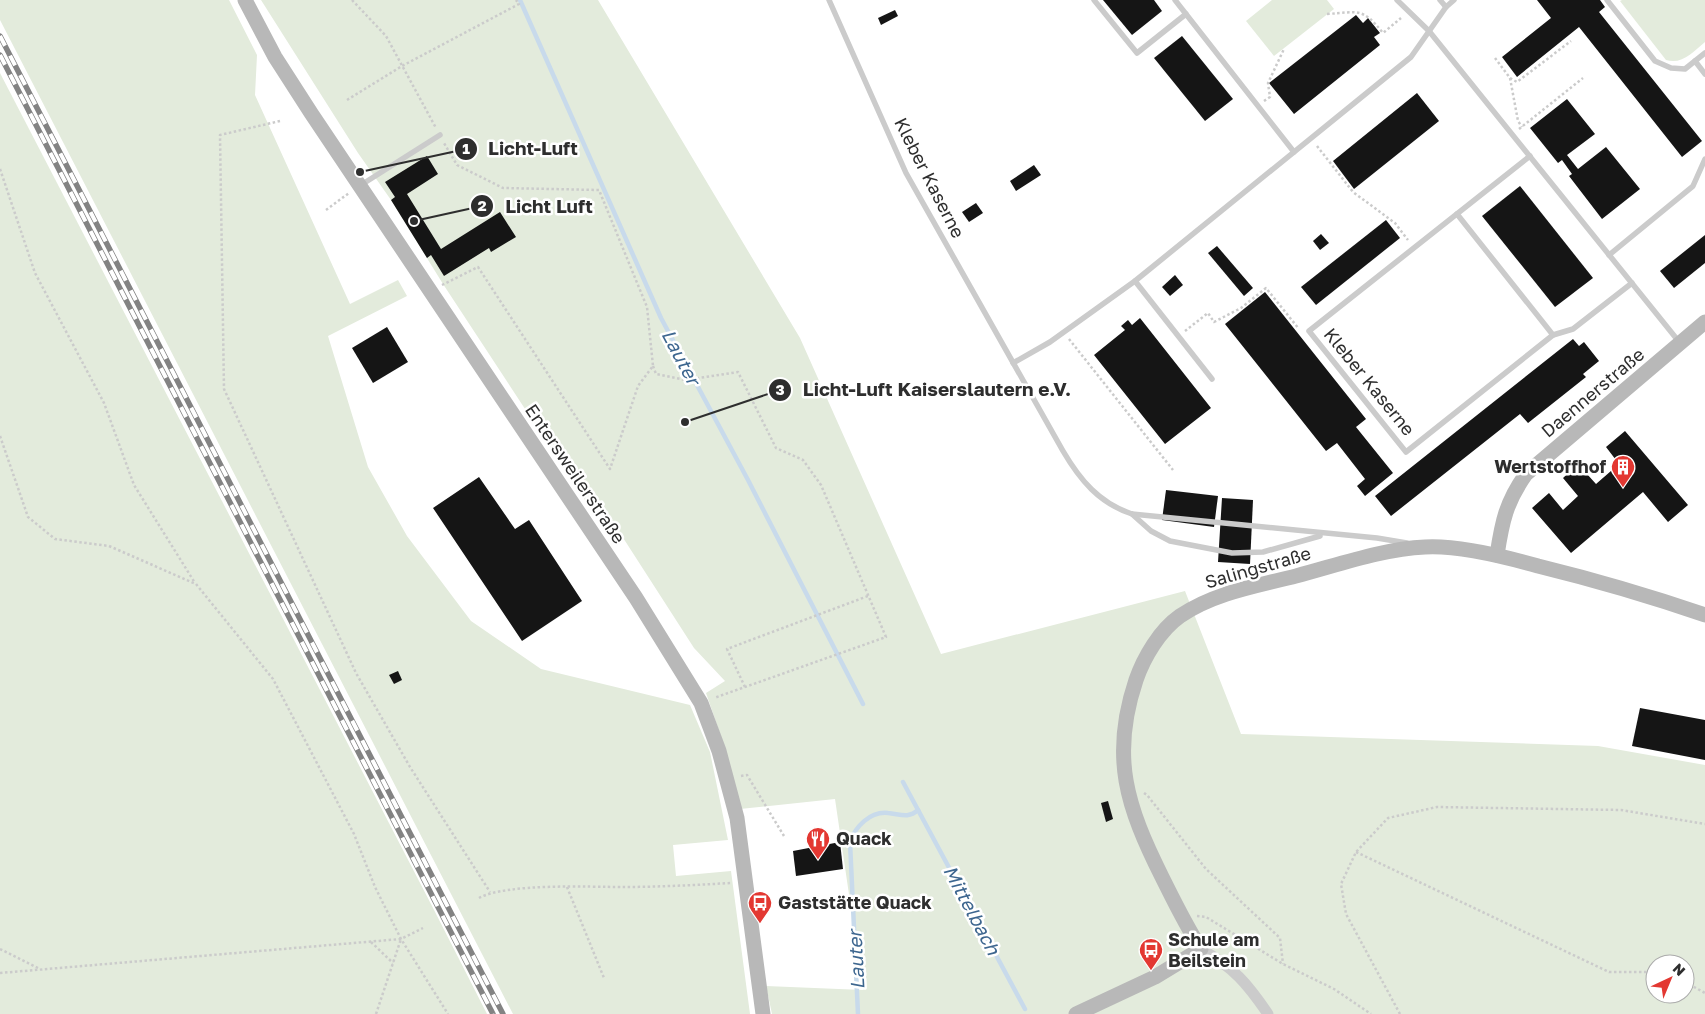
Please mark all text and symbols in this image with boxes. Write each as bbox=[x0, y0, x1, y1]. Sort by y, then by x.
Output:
street label: Kleber Kaserne bbox=[890, 114, 970, 241]
callout: Licht-Luft bbox=[453, 132, 588, 166]
text: Licht-Luft bbox=[488, 136, 578, 159]
text: 1 bbox=[462, 139, 470, 157]
callout: Licht Luft bbox=[470, 189, 603, 223]
text: Licht Luft bbox=[505, 194, 593, 217]
text: 2 bbox=[477, 196, 487, 214]
street label: Kleber Kaserne bbox=[1320, 323, 1420, 440]
water label: Lauter bbox=[657, 325, 707, 391]
street label: Daennerstraße bbox=[1536, 343, 1648, 442]
callout: Licht-Luft Kaiserslautern e.V. bbox=[768, 373, 1081, 407]
text: Licht-Luft Kaiserslautern e.V. bbox=[803, 377, 1071, 400]
text: 3 bbox=[775, 380, 785, 398]
street label: Entersweilerstraße bbox=[521, 400, 631, 547]
building icon: Wertstoffhof bbox=[1610, 454, 1636, 488]
place label: Wertstoffhof bbox=[1494, 455, 1606, 477]
street label: Salingstraße bbox=[1202, 541, 1313, 593]
restaurant icon: Quack bbox=[805, 826, 831, 860]
place label: Quack bbox=[836, 827, 892, 849]
water label: Mittelbach bbox=[939, 861, 1006, 960]
bus stop icon: Gaststätte Quack bbox=[747, 890, 773, 924]
place label: Gaststätte Quack bbox=[778, 891, 932, 913]
water label: Lauter bbox=[842, 927, 869, 990]
place label: Schule am Beilstein bbox=[1168, 928, 1259, 971]
bus stop icon: Schule am Beilstein bbox=[1138, 937, 1164, 971]
north arrow bbox=[1645, 954, 1695, 1004]
text: N bbox=[1670, 959, 1689, 979]

